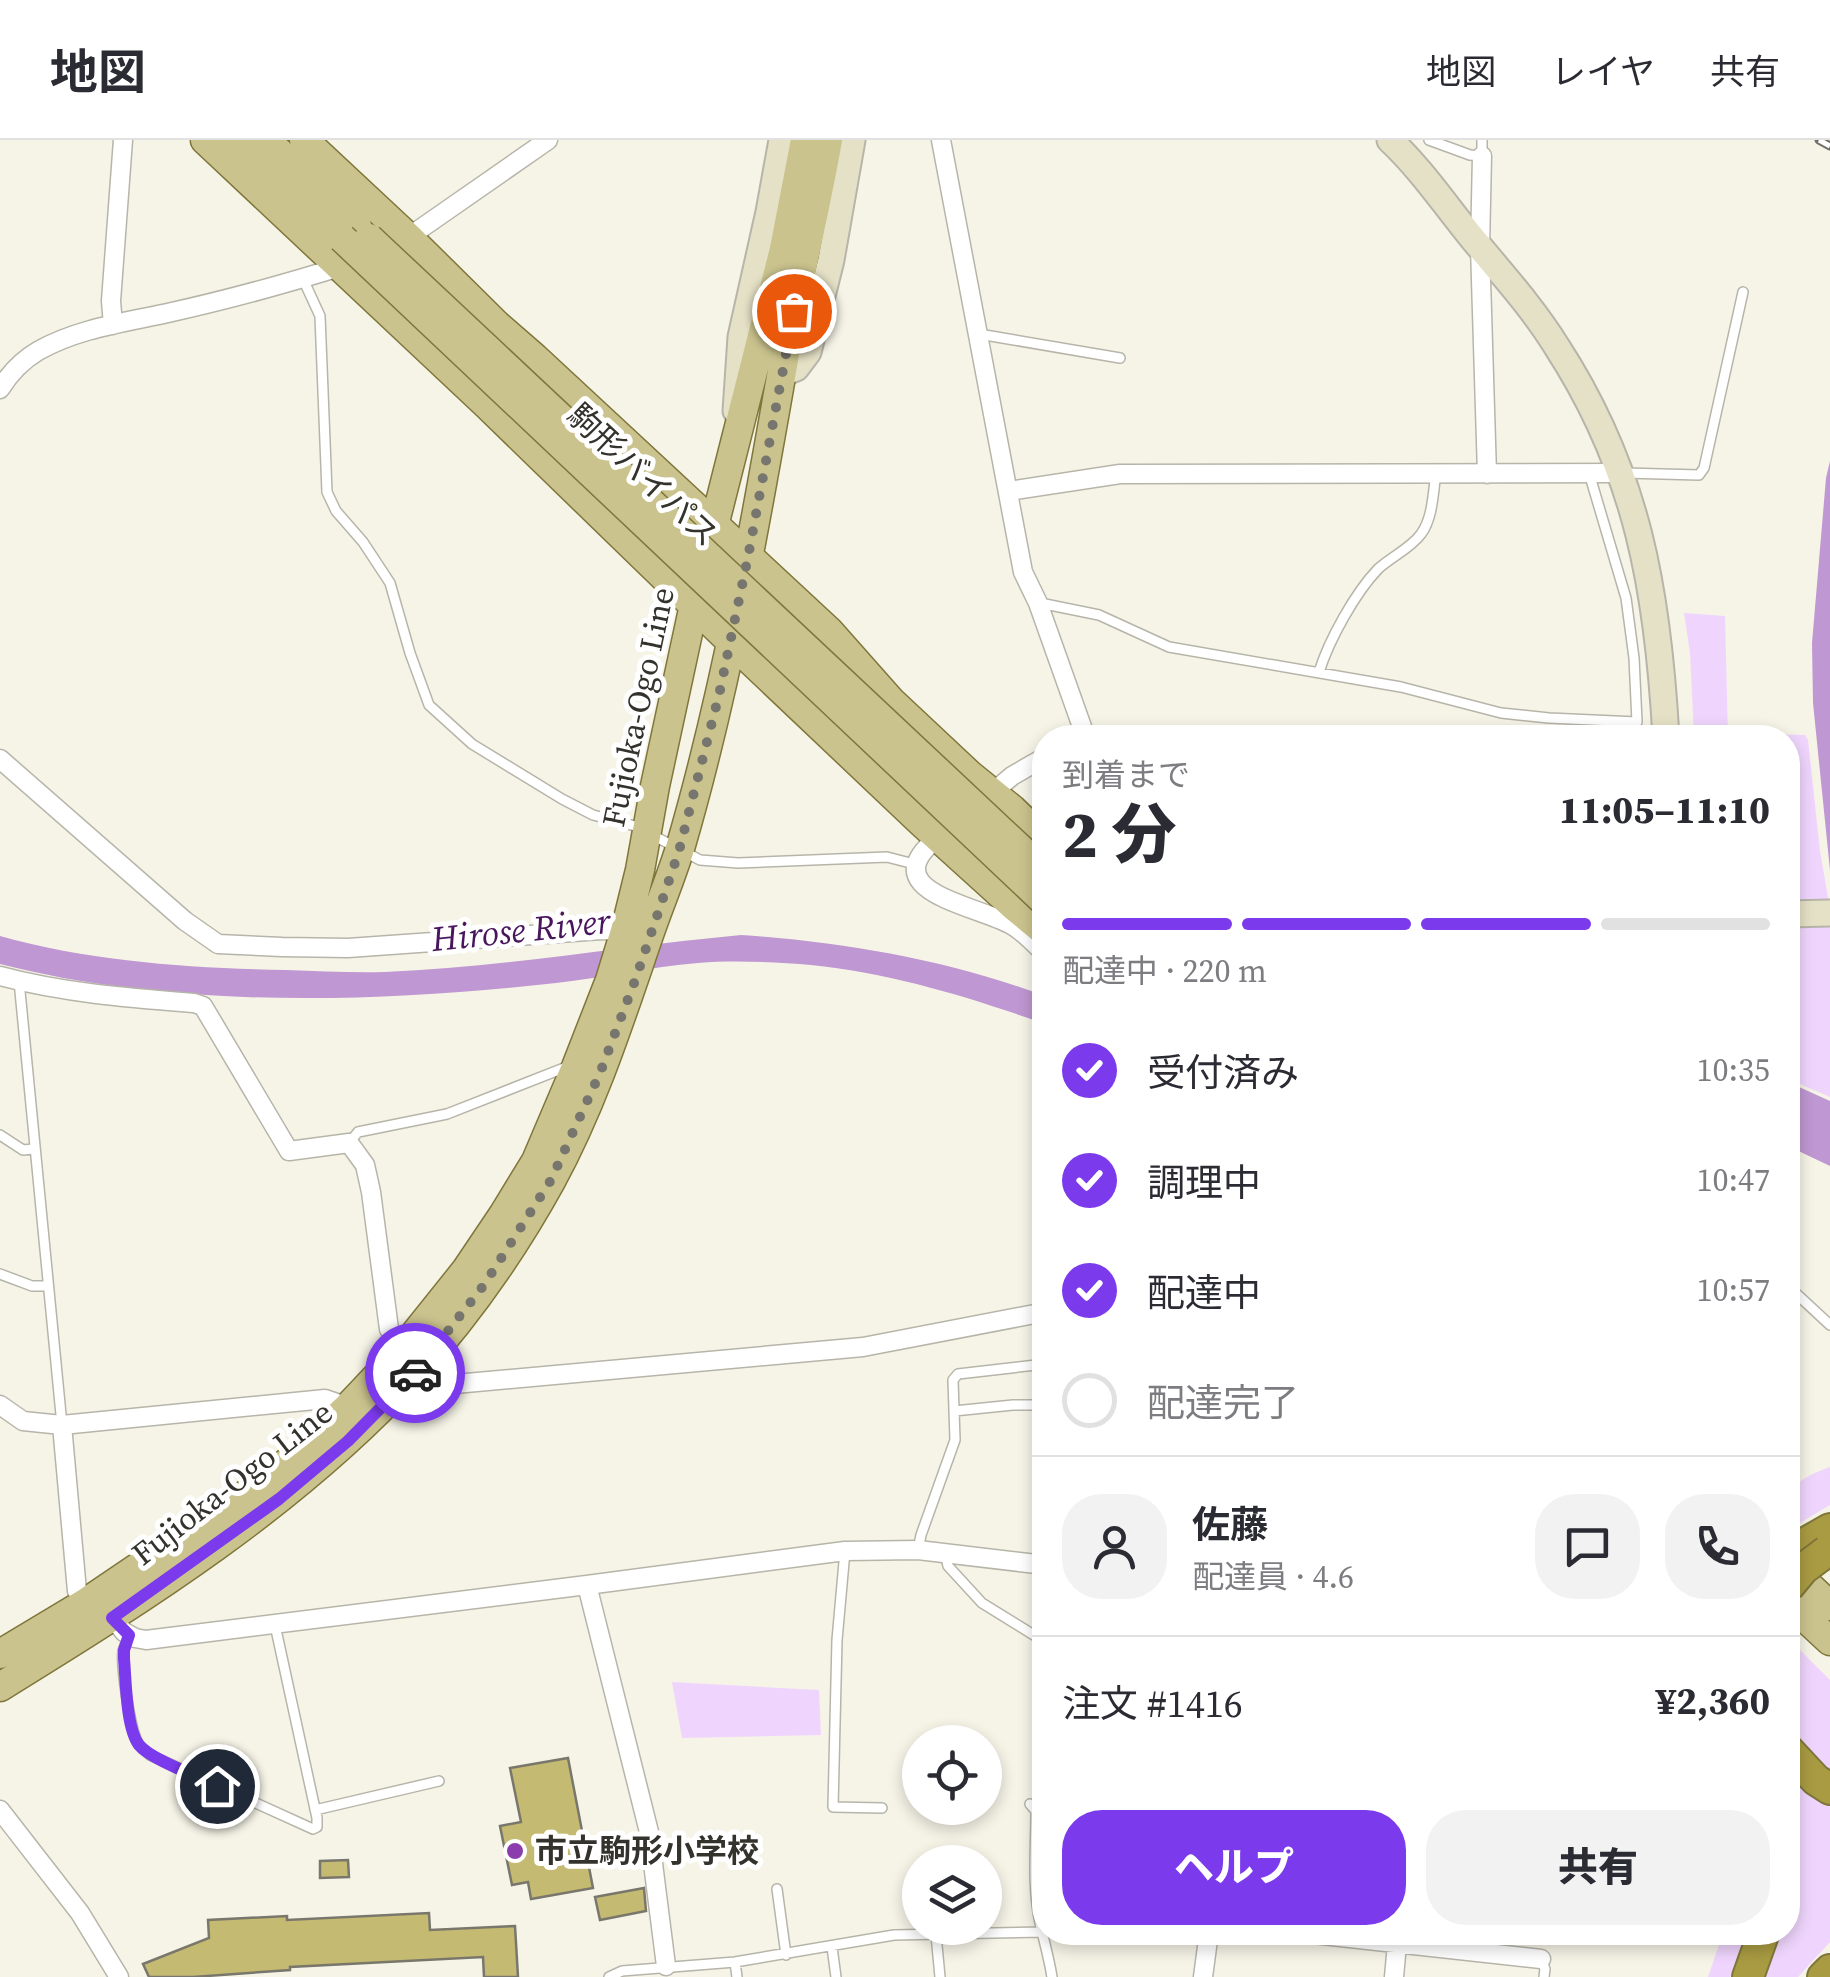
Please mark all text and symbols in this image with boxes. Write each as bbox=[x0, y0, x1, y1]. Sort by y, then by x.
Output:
text: 地図 bbox=[50, 39, 146, 105]
text: 地図 bbox=[1426, 48, 1496, 96]
text: レイヤ bbox=[1551, 48, 1655, 96]
text: 共有 bbox=[1710, 48, 1780, 96]
pin bbox=[752, 269, 837, 354]
icon: bag bbox=[767, 284, 822, 339]
street label: 駒形バイパス bbox=[558, 394, 728, 556]
street label: Fujioka-Ogo Line bbox=[591, 583, 685, 831]
text: 到着まで bbox=[1062, 753, 1190, 797]
text: 11:05–11:10 bbox=[1559, 784, 1770, 836]
text: 2 分 bbox=[1062, 790, 1176, 879]
water label: Hirose River bbox=[428, 897, 614, 963]
text: 配達中 · 220 m bbox=[1062, 949, 1267, 993]
icon: check bbox=[1062, 1043, 1117, 1098]
text: 受付済み bbox=[1147, 1047, 1299, 1099]
text: 10:35 bbox=[1696, 1048, 1770, 1092]
icon: check bbox=[1062, 1153, 1117, 1208]
text: 調理中 bbox=[1147, 1157, 1261, 1209]
text: 10:47 bbox=[1696, 1158, 1770, 1202]
icon: check bbox=[1062, 1263, 1117, 1318]
text: 配達中 bbox=[1147, 1267, 1261, 1319]
text: 10:57 bbox=[1696, 1268, 1770, 1312]
courier bbox=[365, 1323, 465, 1423]
icon: car bbox=[388, 1346, 443, 1401]
text: 配達完了 bbox=[1147, 1377, 1299, 1429]
street label: Fujioka-Ogo Line bbox=[122, 1391, 342, 1575]
button: person bbox=[1062, 1494, 1167, 1599]
button: chat bbox=[1535, 1494, 1640, 1599]
button: phone bbox=[1665, 1494, 1770, 1599]
text: 佐藤 bbox=[1192, 1499, 1268, 1551]
text: 配達員 · 4.6 bbox=[1192, 1555, 1354, 1599]
text: ¥2,360 bbox=[1656, 1675, 1770, 1727]
text: 注文 #1416 bbox=[1062, 1678, 1243, 1730]
map controls bbox=[902, 1725, 1002, 1945]
button: locate bbox=[902, 1725, 1002, 1825]
pin bbox=[175, 1744, 260, 1829]
icon: home bbox=[190, 1759, 245, 1814]
button: ヘルプ bbox=[1062, 1810, 1406, 1925]
button: 共有 bbox=[1426, 1810, 1770, 1925]
place label: 市立駒形小学校 bbox=[535, 1829, 759, 1873]
marker: 市立駒形小学校 bbox=[504, 1840, 526, 1862]
button: layers bbox=[902, 1845, 1002, 1945]

